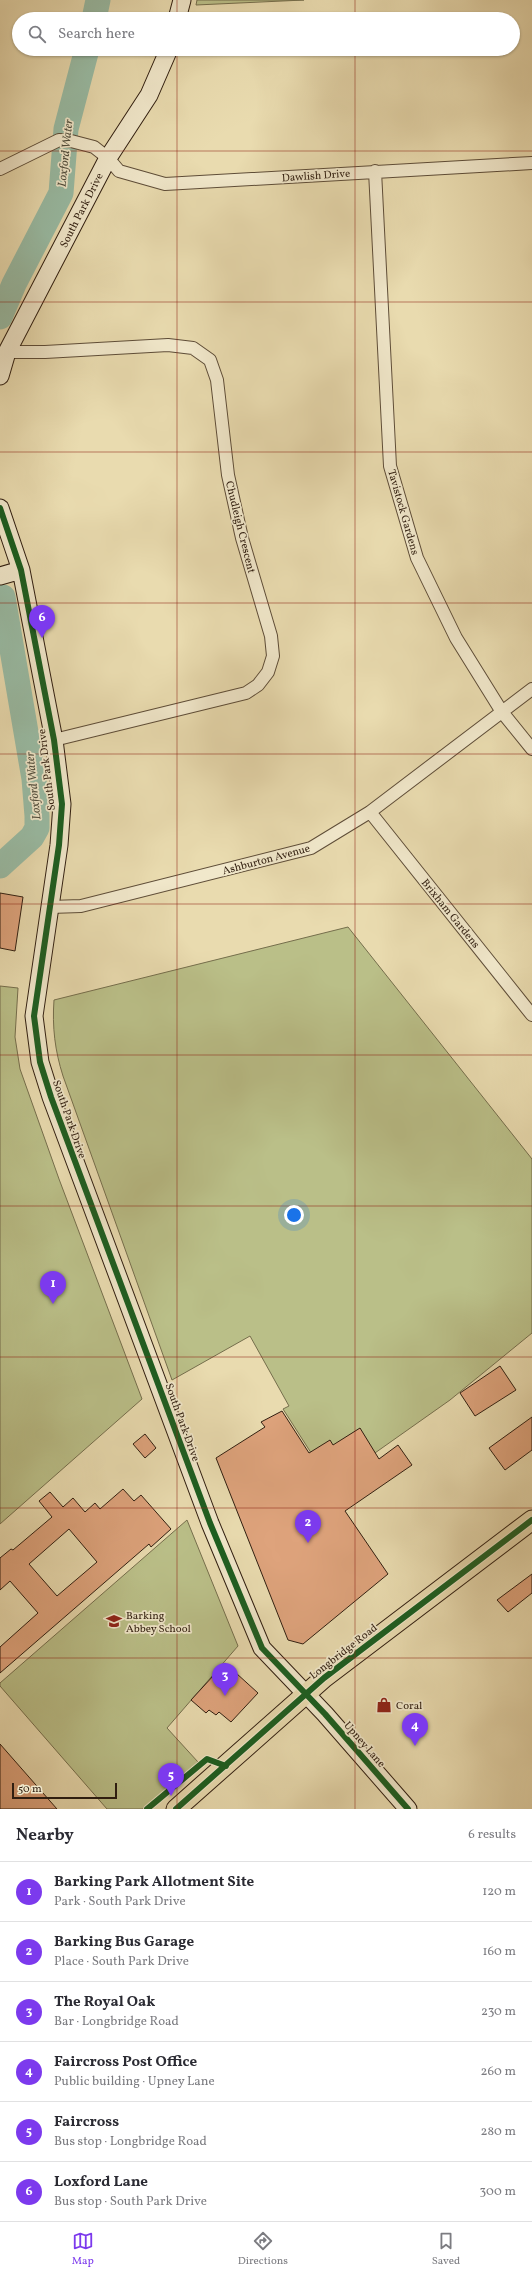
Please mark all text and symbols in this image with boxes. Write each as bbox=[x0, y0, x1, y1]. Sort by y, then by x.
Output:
search box bbox=[12, 12, 520, 56]
icon: search bbox=[26, 23, 48, 45]
text: Search here bbox=[58, 24, 135, 45]
water label: Loxford Water bbox=[54, 118, 78, 188]
street label: Dawlish Drive bbox=[281, 167, 351, 186]
street label: South Park Drive bbox=[57, 171, 108, 251]
street label: Tavistock Gardens bbox=[383, 468, 422, 557]
street label: Chudleigh Crescent bbox=[221, 480, 258, 575]
pin: 6 bbox=[29, 605, 55, 638]
street label: South Park Drive bbox=[35, 728, 60, 812]
water label: Loxford Water bbox=[22, 751, 45, 820]
street label: Ashburton Avenue bbox=[221, 842, 312, 879]
street label: Brixham Gardens bbox=[417, 876, 483, 952]
street label: South Park Drive bbox=[48, 1078, 89, 1161]
your location bbox=[284, 1205, 304, 1225]
pin: 1 bbox=[40, 1271, 66, 1304]
street label: South Park Drive bbox=[160, 1381, 203, 1464]
pin: 2 bbox=[295, 1510, 321, 1543]
place label: Barking Abbey School bbox=[126, 1609, 191, 1637]
school or university icon: Barking Abbey School bbox=[105, 1612, 123, 1630]
street label: Longbridge Road bbox=[307, 1621, 381, 1683]
pin: 3 bbox=[212, 1663, 238, 1696]
shop icon: Coral bbox=[375, 1696, 393, 1714]
place label: Coral bbox=[396, 1699, 422, 1714]
pin: 4 bbox=[402, 1713, 428, 1746]
street label: Upney Lane bbox=[340, 1719, 388, 1771]
pin: 5 bbox=[158, 1763, 184, 1796]
scale bar bbox=[12, 1781, 117, 1800]
text: 50 m bbox=[18, 1782, 42, 1797]
text: Nearby bbox=[16, 1824, 74, 1847]
text: 6 results bbox=[468, 1826, 516, 1844]
text: Barking Park Allotment Site bbox=[54, 1872, 254, 1893]
text: 1 bbox=[26, 1883, 32, 1901]
text: 120 m bbox=[482, 1883, 516, 1901]
text: Park · South Park Drive bbox=[54, 1893, 186, 1911]
text: Barking Bus Garage bbox=[54, 1932, 194, 1953]
text: 2 bbox=[26, 1943, 32, 1961]
text: 160 m bbox=[482, 1943, 516, 1961]
text: Place · South Park Drive bbox=[54, 1953, 189, 1971]
text: The Royal Oak bbox=[54, 1992, 155, 2013]
text: 3 bbox=[26, 2003, 32, 2021]
text: 230 m bbox=[481, 2003, 516, 2021]
text: Bar · Longbridge Road bbox=[54, 2013, 179, 2031]
text: Faircross Post Office bbox=[54, 2052, 197, 2073]
text: 4 bbox=[25, 2063, 33, 2081]
text: 260 m bbox=[481, 2063, 516, 2081]
text: Public building · Upney Lane bbox=[54, 2073, 215, 2091]
text: Faircross bbox=[54, 2112, 119, 2133]
text: 5 bbox=[26, 2123, 32, 2141]
text: 280 m bbox=[480, 2123, 516, 2141]
text: Bus stop · Longbridge Road bbox=[54, 2133, 207, 2151]
text: Loxford Lane bbox=[54, 2172, 148, 2193]
text: 6 bbox=[25, 2183, 33, 2201]
text: 300 m bbox=[480, 2183, 516, 2201]
text: Bus stop · South Park Drive bbox=[54, 2193, 207, 2211]
tab: Map bbox=[72, 2230, 94, 2269]
tab: Directions bbox=[238, 2230, 288, 2269]
tab: Saved bbox=[432, 2230, 460, 2269]

